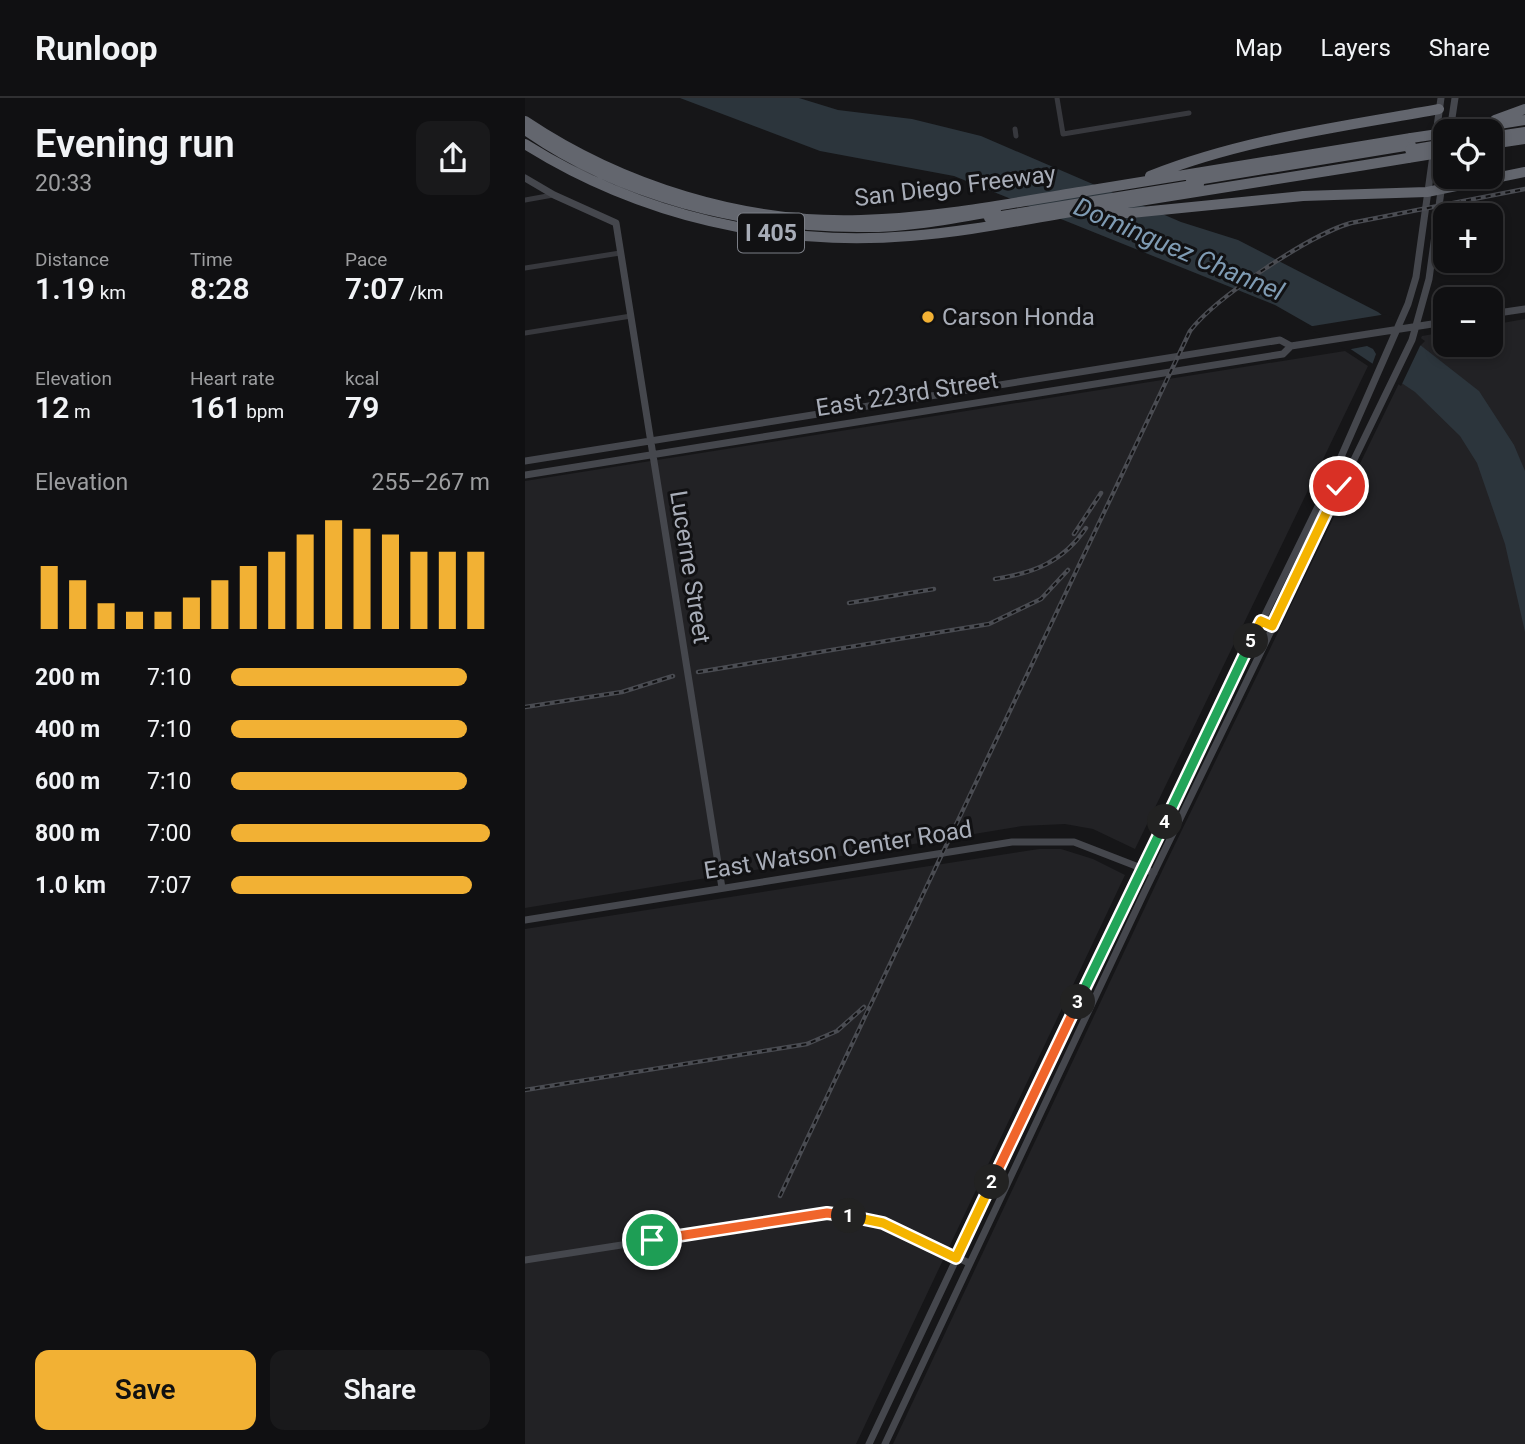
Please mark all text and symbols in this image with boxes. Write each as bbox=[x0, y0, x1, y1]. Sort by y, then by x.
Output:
text: Runloop bbox=[35, 29, 158, 68]
text: Map bbox=[1235, 34, 1283, 62]
text: Layers bbox=[1321, 34, 1391, 62]
text: Share bbox=[1429, 34, 1490, 62]
map controls bbox=[1433, 119, 1503, 357]
button: locate bbox=[1433, 119, 1503, 189]
button: share bbox=[416, 121, 490, 195]
text: Evening run bbox=[35, 122, 235, 166]
street label: San Diego Freeway bbox=[853, 160, 1058, 212]
text: 20:33 bbox=[35, 170, 92, 197]
water label: Dominguez Channel bbox=[1070, 191, 1289, 307]
button: + bbox=[1433, 203, 1503, 273]
road number: I 405 bbox=[738, 214, 804, 252]
text: Distance bbox=[35, 248, 109, 271]
text: Time bbox=[190, 248, 233, 271]
text: Pace bbox=[345, 248, 387, 271]
text: 1.19 bbox=[35, 271, 95, 306]
text: 8:28 bbox=[190, 271, 250, 306]
text: 7:07 bbox=[345, 271, 405, 306]
text: km bbox=[95, 281, 126, 304]
text: /km bbox=[405, 281, 443, 304]
button: − bbox=[1433, 287, 1503, 357]
place label: Carson Honda bbox=[942, 303, 1095, 331]
marker: Carson Honda bbox=[920, 309, 936, 325]
street label: East 223rd Street bbox=[814, 366, 1000, 422]
text: Elevation bbox=[35, 367, 112, 390]
text: Heart rate bbox=[190, 367, 275, 390]
text: kcal bbox=[345, 367, 379, 390]
text: 12 bbox=[35, 390, 69, 425]
text: 161 bbox=[190, 390, 241, 425]
text: 79 bbox=[345, 390, 379, 425]
text: m bbox=[69, 400, 91, 423]
text: bpm bbox=[241, 400, 284, 423]
pin bbox=[1309, 456, 1369, 516]
icon: check bbox=[1320, 467, 1358, 505]
text: Elevation bbox=[35, 469, 128, 496]
text: 255–267 m bbox=[371, 469, 490, 496]
street label: Lucerne Street bbox=[664, 489, 716, 646]
pin: 5 bbox=[1233, 624, 1269, 658]
text: 5 bbox=[1245, 629, 1256, 652]
text: 200 m bbox=[35, 664, 100, 691]
text: 7:10 bbox=[147, 664, 191, 691]
text: 400 m bbox=[35, 716, 100, 743]
text: 7:10 bbox=[147, 716, 191, 743]
text: 600 m bbox=[35, 768, 100, 795]
text: 7:10 bbox=[147, 768, 191, 795]
pin: 4 bbox=[1147, 804, 1183, 840]
text: 4 bbox=[1159, 810, 1170, 833]
street label: East Watson Center Road bbox=[702, 815, 974, 885]
text: 800 m bbox=[35, 820, 100, 847]
text: 7:00 bbox=[147, 820, 191, 847]
text: 1.0 km bbox=[35, 872, 106, 899]
text: 7:07 bbox=[147, 872, 191, 899]
pin: 3 bbox=[1061, 984, 1095, 1020]
text: 3 bbox=[1072, 990, 1083, 1013]
pin: 2 bbox=[974, 1164, 1009, 1200]
text: 2 bbox=[986, 1170, 997, 1193]
pin: 1 bbox=[831, 1198, 867, 1234]
text: 1 bbox=[843, 1204, 854, 1227]
pin bbox=[622, 1210, 682, 1270]
icon: arrive bbox=[633, 1221, 671, 1259]
button: Save bbox=[35, 1350, 256, 1430]
button: Share bbox=[270, 1350, 490, 1430]

